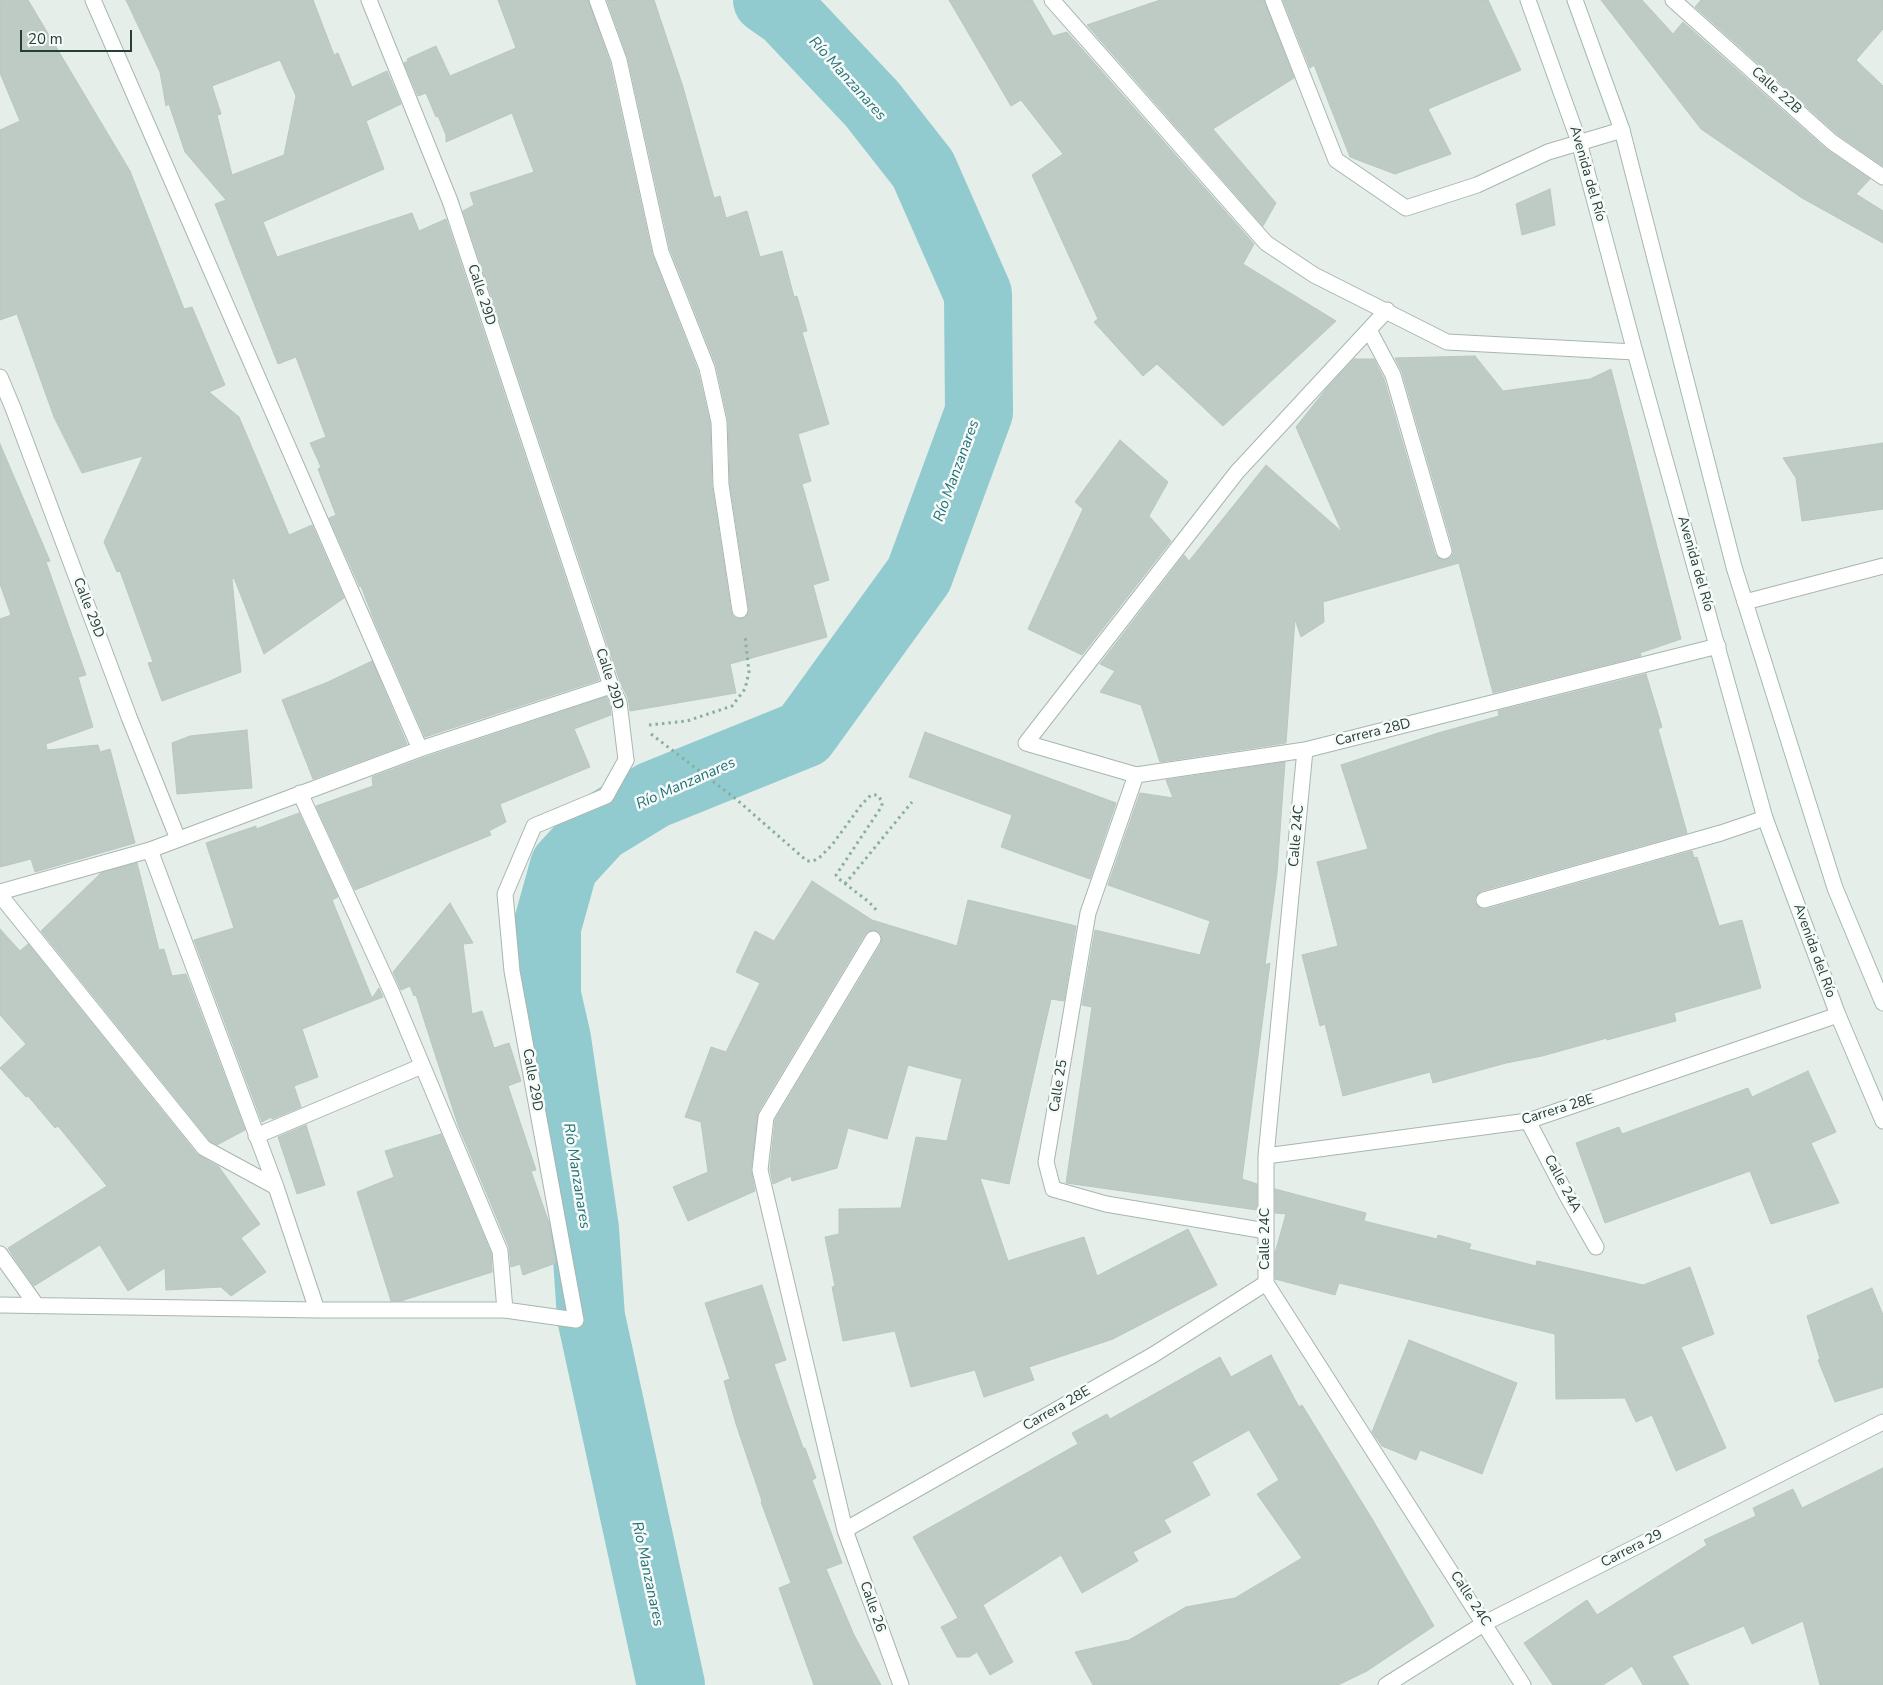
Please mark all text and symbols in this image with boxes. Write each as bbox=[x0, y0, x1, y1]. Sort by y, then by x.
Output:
scale bar bbox=[22, 20, 135, 52]
text: 20 m bbox=[28, 29, 63, 49]
water label: Río Manzanares bbox=[805, 33, 889, 125]
street label: Calle 22B bbox=[1747, 64, 1805, 118]
street label: Avenida del Río bbox=[1565, 124, 1609, 224]
street label: Calle 29D bbox=[463, 262, 499, 328]
water label: Río Manzanares bbox=[930, 418, 984, 524]
street label: Avenida del Río bbox=[1673, 514, 1717, 614]
street label: Calle 29D bbox=[69, 576, 107, 640]
street label: Calle 29D bbox=[591, 646, 627, 712]
street label: Carrera 28D bbox=[1334, 716, 1412, 750]
water label: Río Manzanares bbox=[634, 754, 738, 814]
street label: Calle 24C bbox=[1286, 804, 1308, 868]
street label: Avenida del Río bbox=[1789, 902, 1839, 1000]
street label: Calle 29D bbox=[518, 1047, 546, 1113]
street label: Calle 25 bbox=[1047, 1059, 1071, 1113]
street label: Carrera 28E bbox=[1520, 1091, 1596, 1129]
water label: Río Manzanares bbox=[559, 1122, 593, 1230]
street label: Calle 24A bbox=[1540, 1152, 1584, 1216]
street label: Calle 24C bbox=[1258, 1208, 1274, 1270]
street label: Carrera 28E bbox=[1020, 1383, 1094, 1435]
water label: Río Manzanares bbox=[627, 1520, 667, 1628]
street label: Carrera 29 bbox=[1598, 1526, 1666, 1572]
street label: Calle 24C bbox=[1446, 1568, 1494, 1630]
street label: Calle 26 bbox=[855, 1579, 889, 1635]

